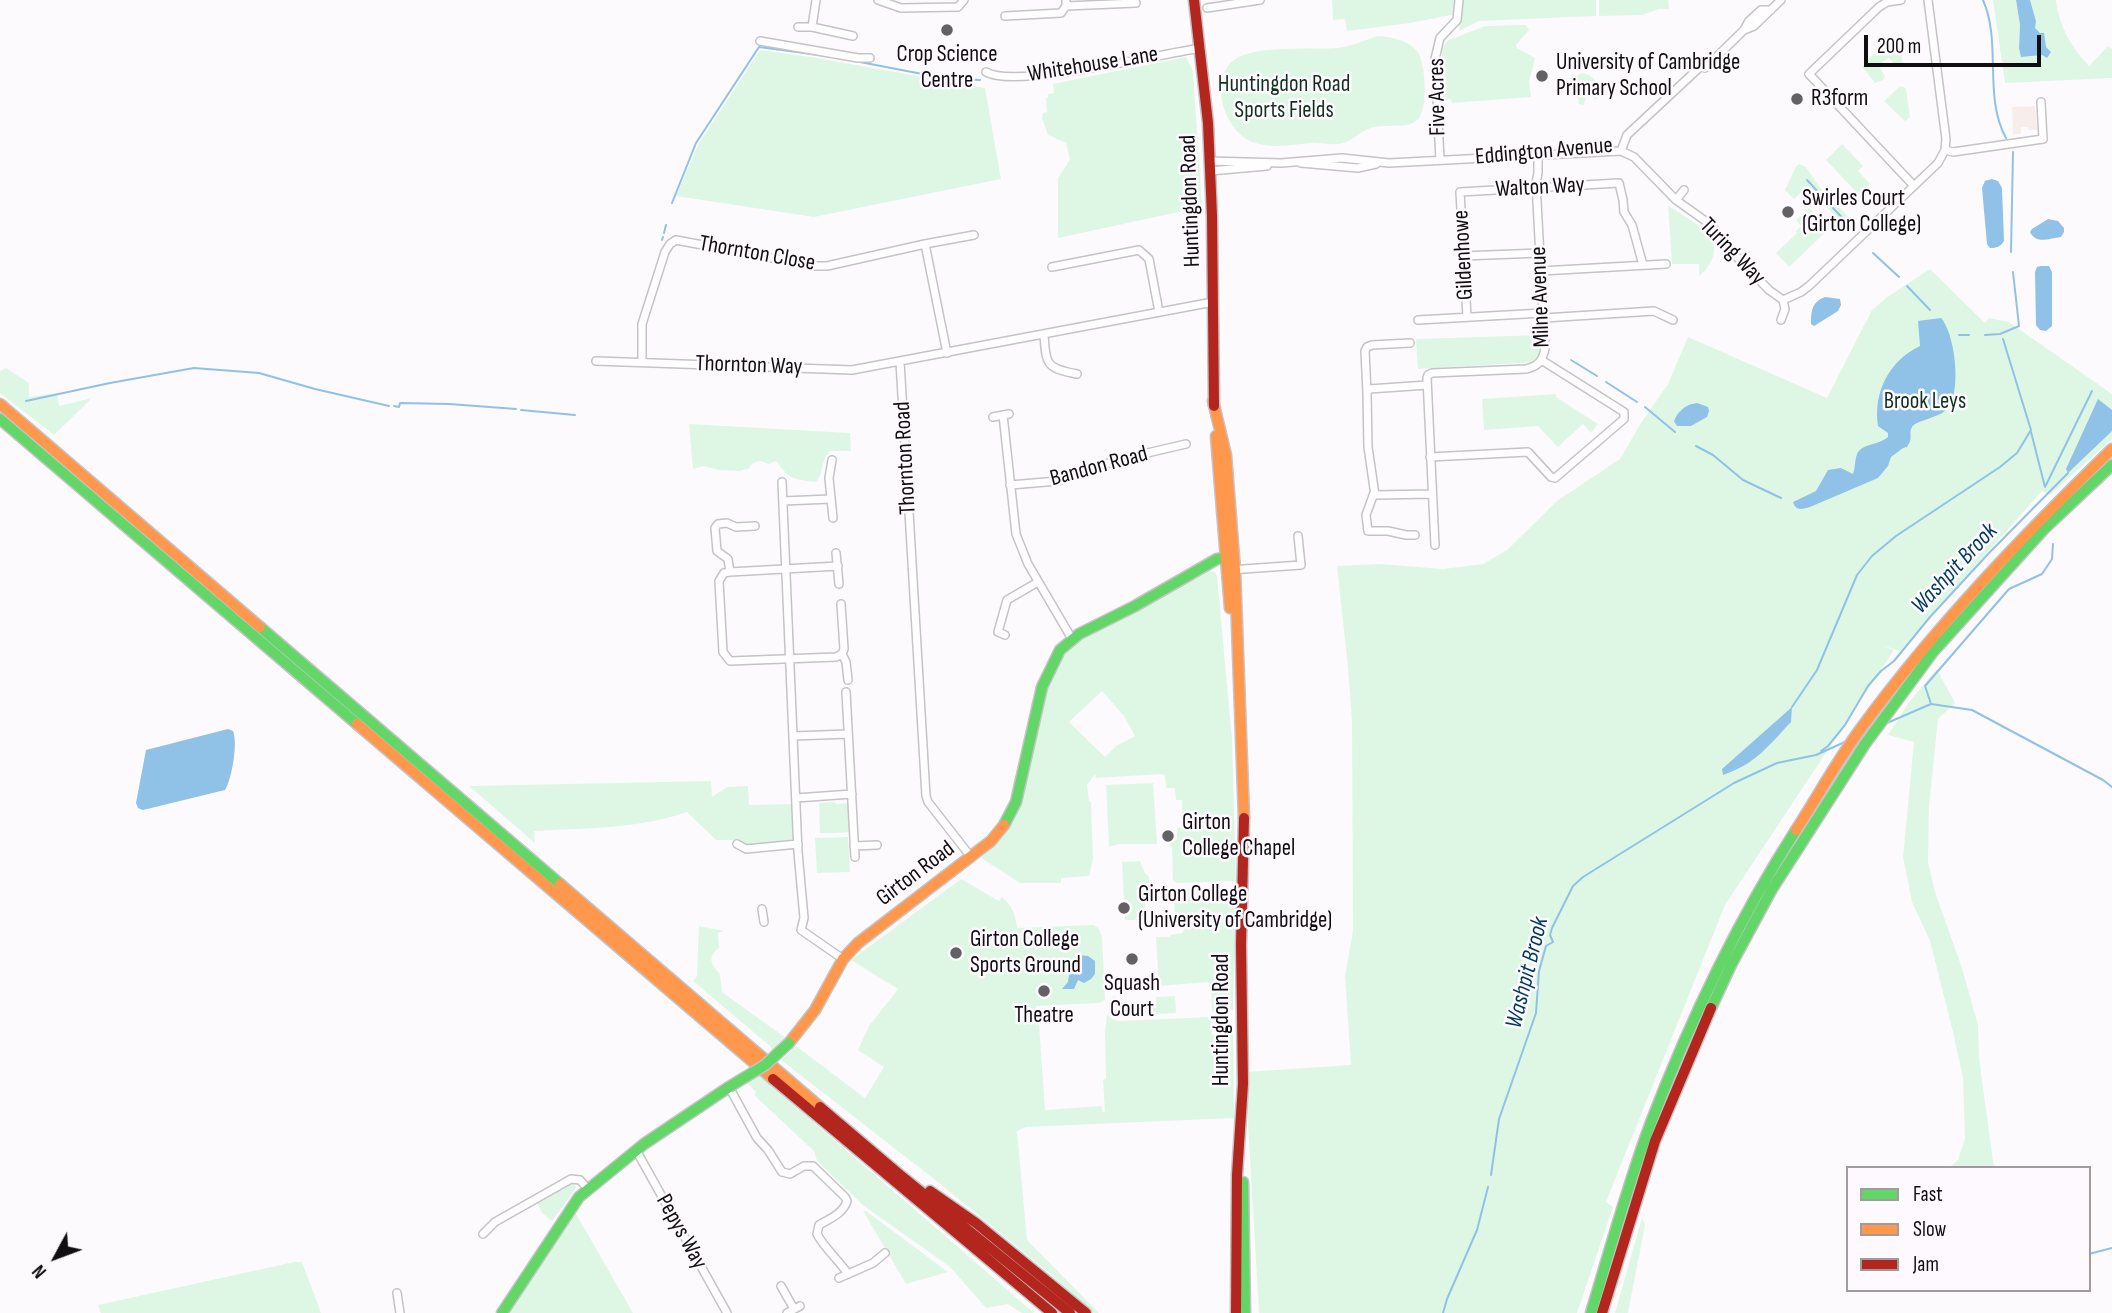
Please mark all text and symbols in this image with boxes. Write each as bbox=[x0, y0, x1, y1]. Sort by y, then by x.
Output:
scale bar bbox=[1867, 21, 2044, 65]
marker: Crop Science Centre bbox=[939, 22, 955, 38]
text: 200 m bbox=[1877, 34, 1921, 59]
place label: Crop Science Centre bbox=[897, 41, 997, 95]
street label: Whitehouse Lane bbox=[1026, 41, 1160, 89]
place label: University of Cambridge Primary School bbox=[1556, 49, 1740, 103]
street label: Five Acres bbox=[1424, 58, 1452, 136]
marker: University of Cambridge Primary School bbox=[1534, 68, 1550, 84]
park label: Huntingdon Road Sports Fields bbox=[1218, 71, 1350, 125]
place label: R3form bbox=[1811, 85, 1868, 113]
marker: R3form bbox=[1789, 91, 1805, 107]
street label: Eddington Avenue bbox=[1474, 132, 1614, 172]
street label: Huntingdon Road bbox=[1175, 134, 1207, 268]
street label: Walton Way bbox=[1495, 172, 1585, 204]
place label: Swirles Court (Girton College) bbox=[1802, 185, 1921, 239]
marker: Swirles Court (Girton College) bbox=[1780, 204, 1796, 220]
street label: Gildenhowe bbox=[1448, 209, 1480, 301]
street label: Turing Way bbox=[1693, 213, 1771, 291]
street label: Thornton Close bbox=[697, 230, 817, 278]
street label: Milne Avenue bbox=[1525, 246, 1557, 348]
street label: Thornton Way bbox=[695, 350, 803, 382]
park label: Brook Leys bbox=[1884, 388, 1966, 416]
street label: Thornton Road bbox=[889, 401, 923, 515]
street label: Bandon Road bbox=[1047, 441, 1151, 493]
water label: Washpit Brook bbox=[1906, 518, 2004, 620]
place label: Girton College Chapel bbox=[1182, 809, 1295, 863]
marker: Girton College Chapel bbox=[1160, 828, 1176, 844]
street label: Girton Road bbox=[871, 836, 961, 912]
place label: Girton College (University of Cambridge) bbox=[1138, 881, 1332, 935]
marker: Girton College (University of Cambridge) bbox=[1116, 900, 1132, 916]
water label: Washpit Brook bbox=[1500, 915, 1556, 1031]
place label: Girton College Sports Ground bbox=[970, 926, 1081, 980]
marker: Girton College Sports Ground bbox=[948, 945, 964, 961]
marker: Squash Court bbox=[1124, 951, 1140, 967]
street label: Huntingdon Road bbox=[1208, 954, 1236, 1086]
place label: Squash Court bbox=[1104, 970, 1160, 1024]
marker: Theatre bbox=[1036, 983, 1052, 999]
place label: Theatre bbox=[1014, 1002, 1074, 1030]
legend bbox=[1846, 1166, 2091, 1292]
text: Fast bbox=[1913, 1182, 1943, 1207]
street label: Pepys Way bbox=[649, 1190, 713, 1274]
text: Slow bbox=[1913, 1217, 1946, 1242]
north arrow bbox=[21, 1222, 91, 1292]
text: Jam bbox=[1913, 1252, 1939, 1277]
text: N bbox=[28, 1260, 52, 1282]

